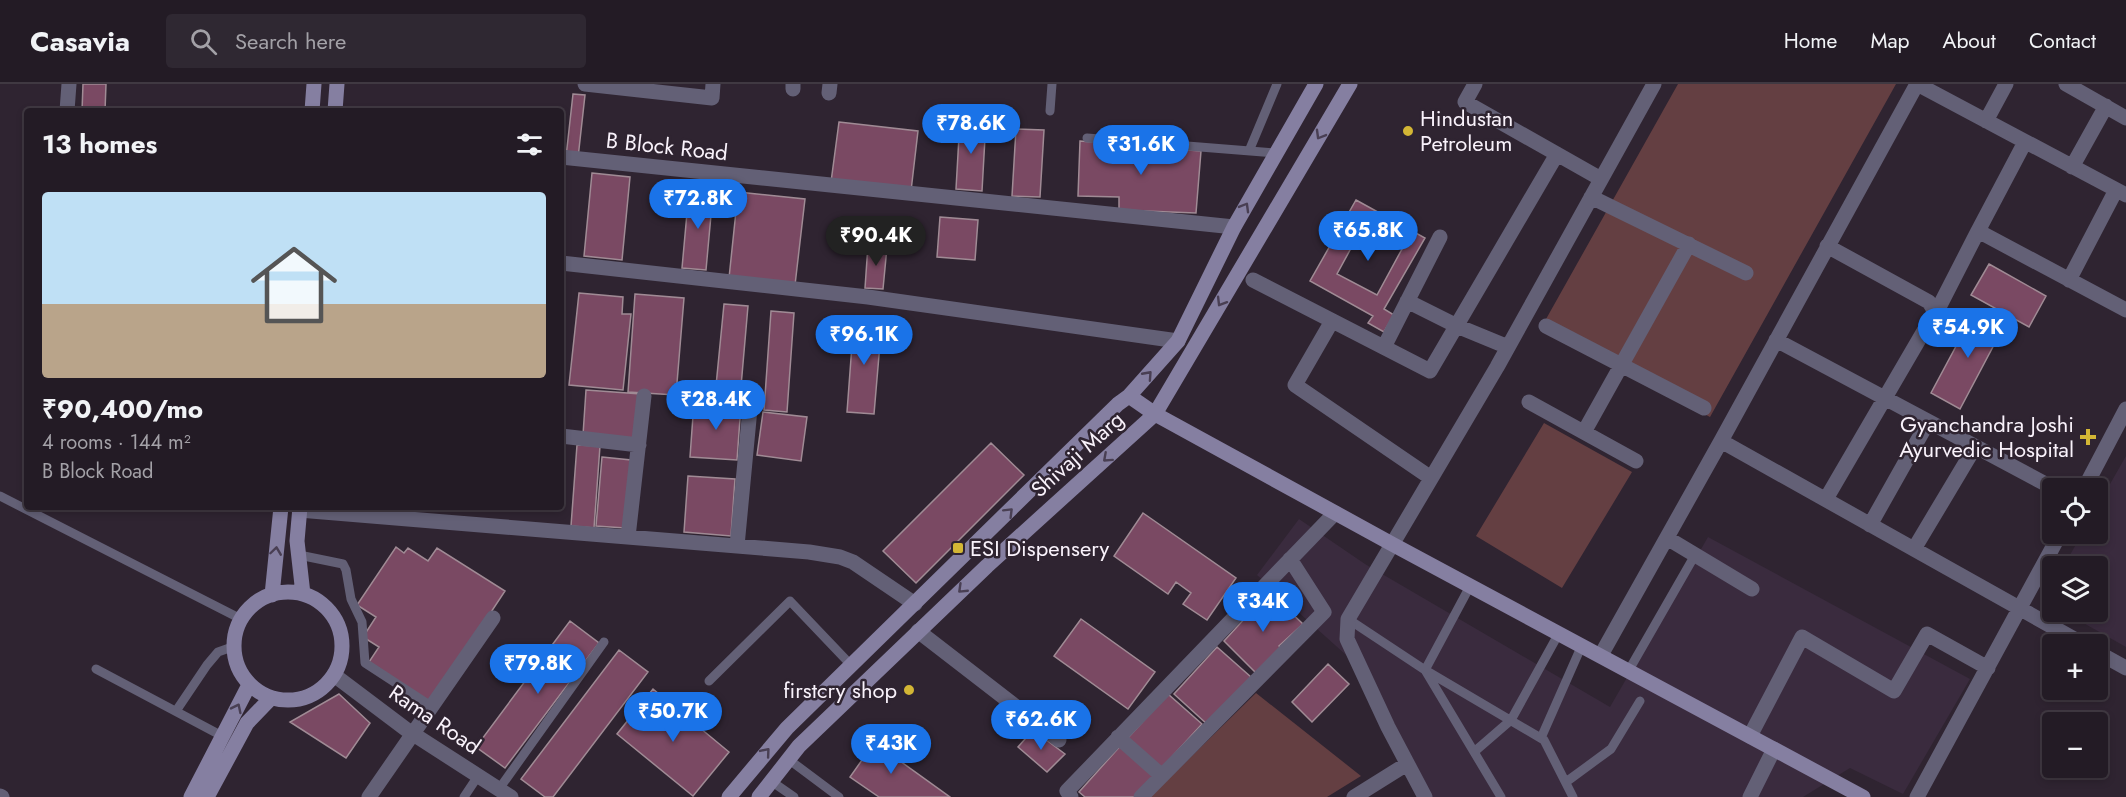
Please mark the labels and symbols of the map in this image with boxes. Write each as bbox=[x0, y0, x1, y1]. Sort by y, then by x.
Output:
place label: Hindustan Petroleum bbox=[1420, 102, 1513, 159]
pin: ₹78.6K bbox=[922, 104, 1020, 155]
street label: B Block Road bbox=[604, 124, 730, 168]
marker: Hindustan Petroleum bbox=[1401, 124, 1415, 138]
pin: ₹31.6K bbox=[1092, 125, 1190, 176]
one-way arrow bbox=[1316, 128, 1328, 139]
pin: ₹72.8K bbox=[649, 179, 747, 230]
one-way arrow bbox=[1238, 203, 1249, 214]
pin: ₹65.8K bbox=[1319, 211, 1417, 262]
pin: ₹90.4K bbox=[827, 216, 925, 267]
one-way arrow bbox=[1217, 296, 1228, 307]
pin: ₹54.9K bbox=[1919, 308, 2017, 359]
pin: ₹96.1K bbox=[815, 315, 913, 366]
one-way arrow bbox=[1141, 371, 1152, 382]
pin: ₹28.4K bbox=[667, 380, 765, 431]
street label: Shivaji Marg bbox=[1023, 403, 1131, 505]
place label: Gyanchandra Joshi Ayurvedic Hospital bbox=[1899, 408, 2074, 465]
marker: Gyanchandra Joshi Ayurvedic Hospital bbox=[2079, 428, 2097, 446]
one-way arrow bbox=[1103, 451, 1113, 462]
one-way arrow bbox=[1002, 508, 1013, 518]
place label: ESI Dispensery bbox=[970, 532, 1110, 564]
marker: ESI Dispensery bbox=[951, 541, 965, 555]
one-way arrow bbox=[270, 546, 282, 555]
one-way arrow bbox=[959, 582, 969, 593]
pin: ₹34K bbox=[1227, 582, 1299, 633]
pin: ₹79.8K bbox=[489, 644, 587, 695]
place label: firstcry shop bbox=[783, 674, 897, 706]
street label: Rama Road bbox=[383, 676, 487, 762]
marker: firstcry shop bbox=[902, 683, 916, 697]
pin: ₹50.7K bbox=[624, 692, 722, 743]
pin: ₹62.6K bbox=[992, 700, 1090, 751]
one-way arrow bbox=[229, 703, 241, 714]
pin: ₹43K bbox=[855, 724, 927, 775]
one-way arrow bbox=[759, 748, 770, 759]

